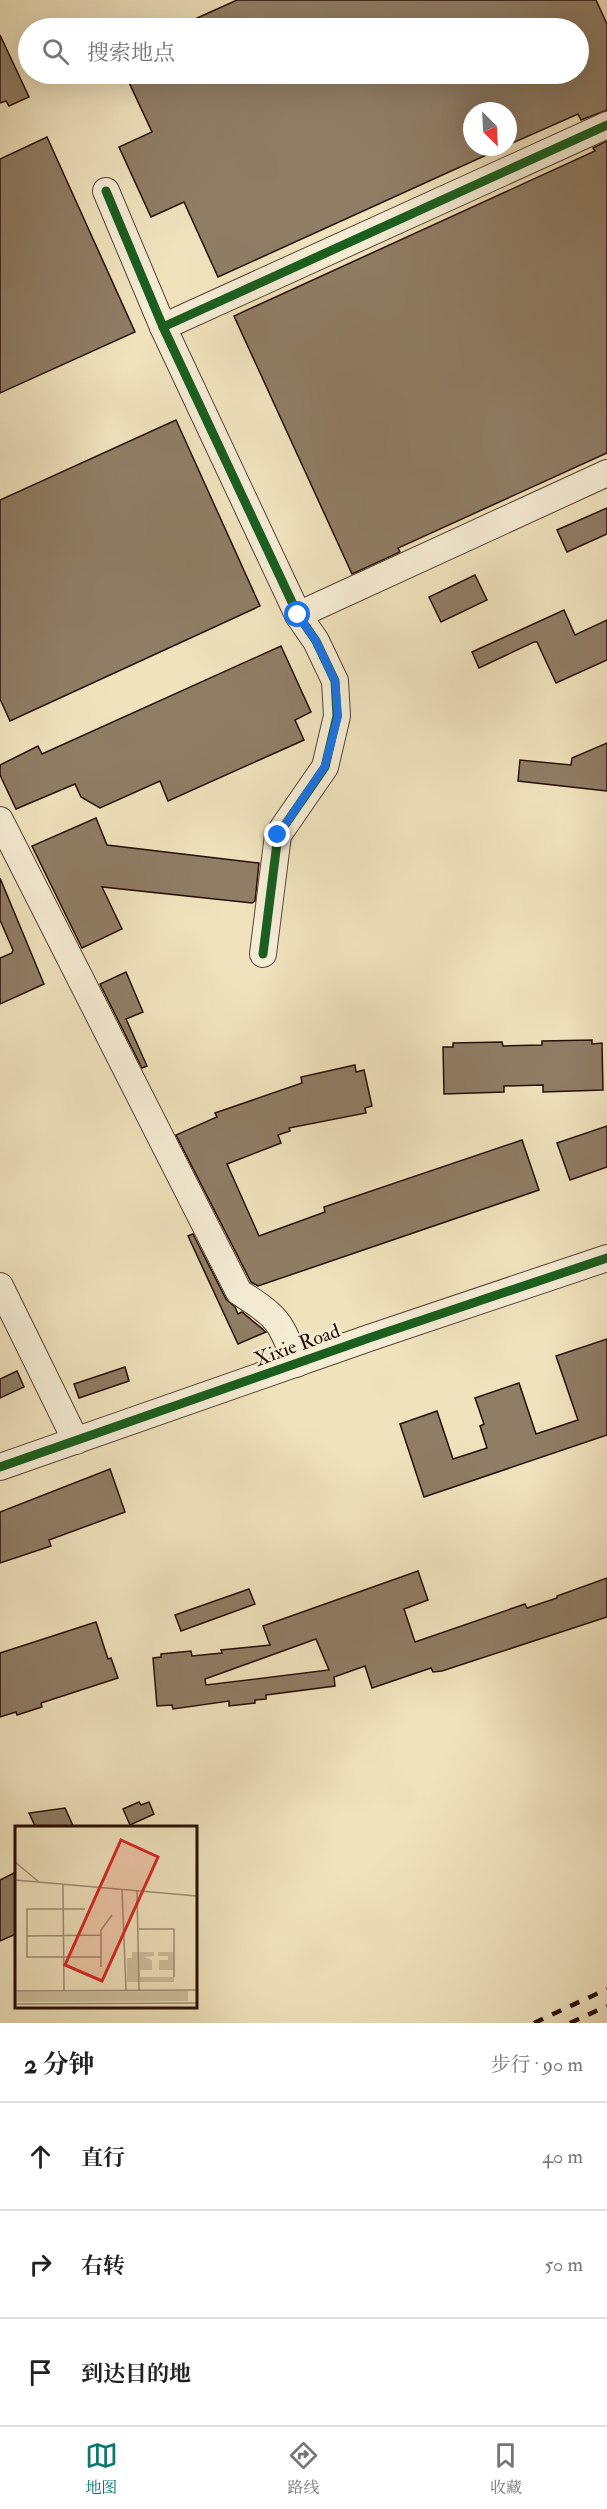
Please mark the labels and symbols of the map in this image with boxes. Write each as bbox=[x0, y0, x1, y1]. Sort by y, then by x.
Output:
north arrow bbox=[463, 102, 517, 156]
route start bbox=[284, 601, 310, 627]
route end bbox=[264, 821, 290, 847]
street label: Xixie Road bbox=[251, 1318, 343, 1372]
inset map bbox=[15, 1826, 196, 2008]

